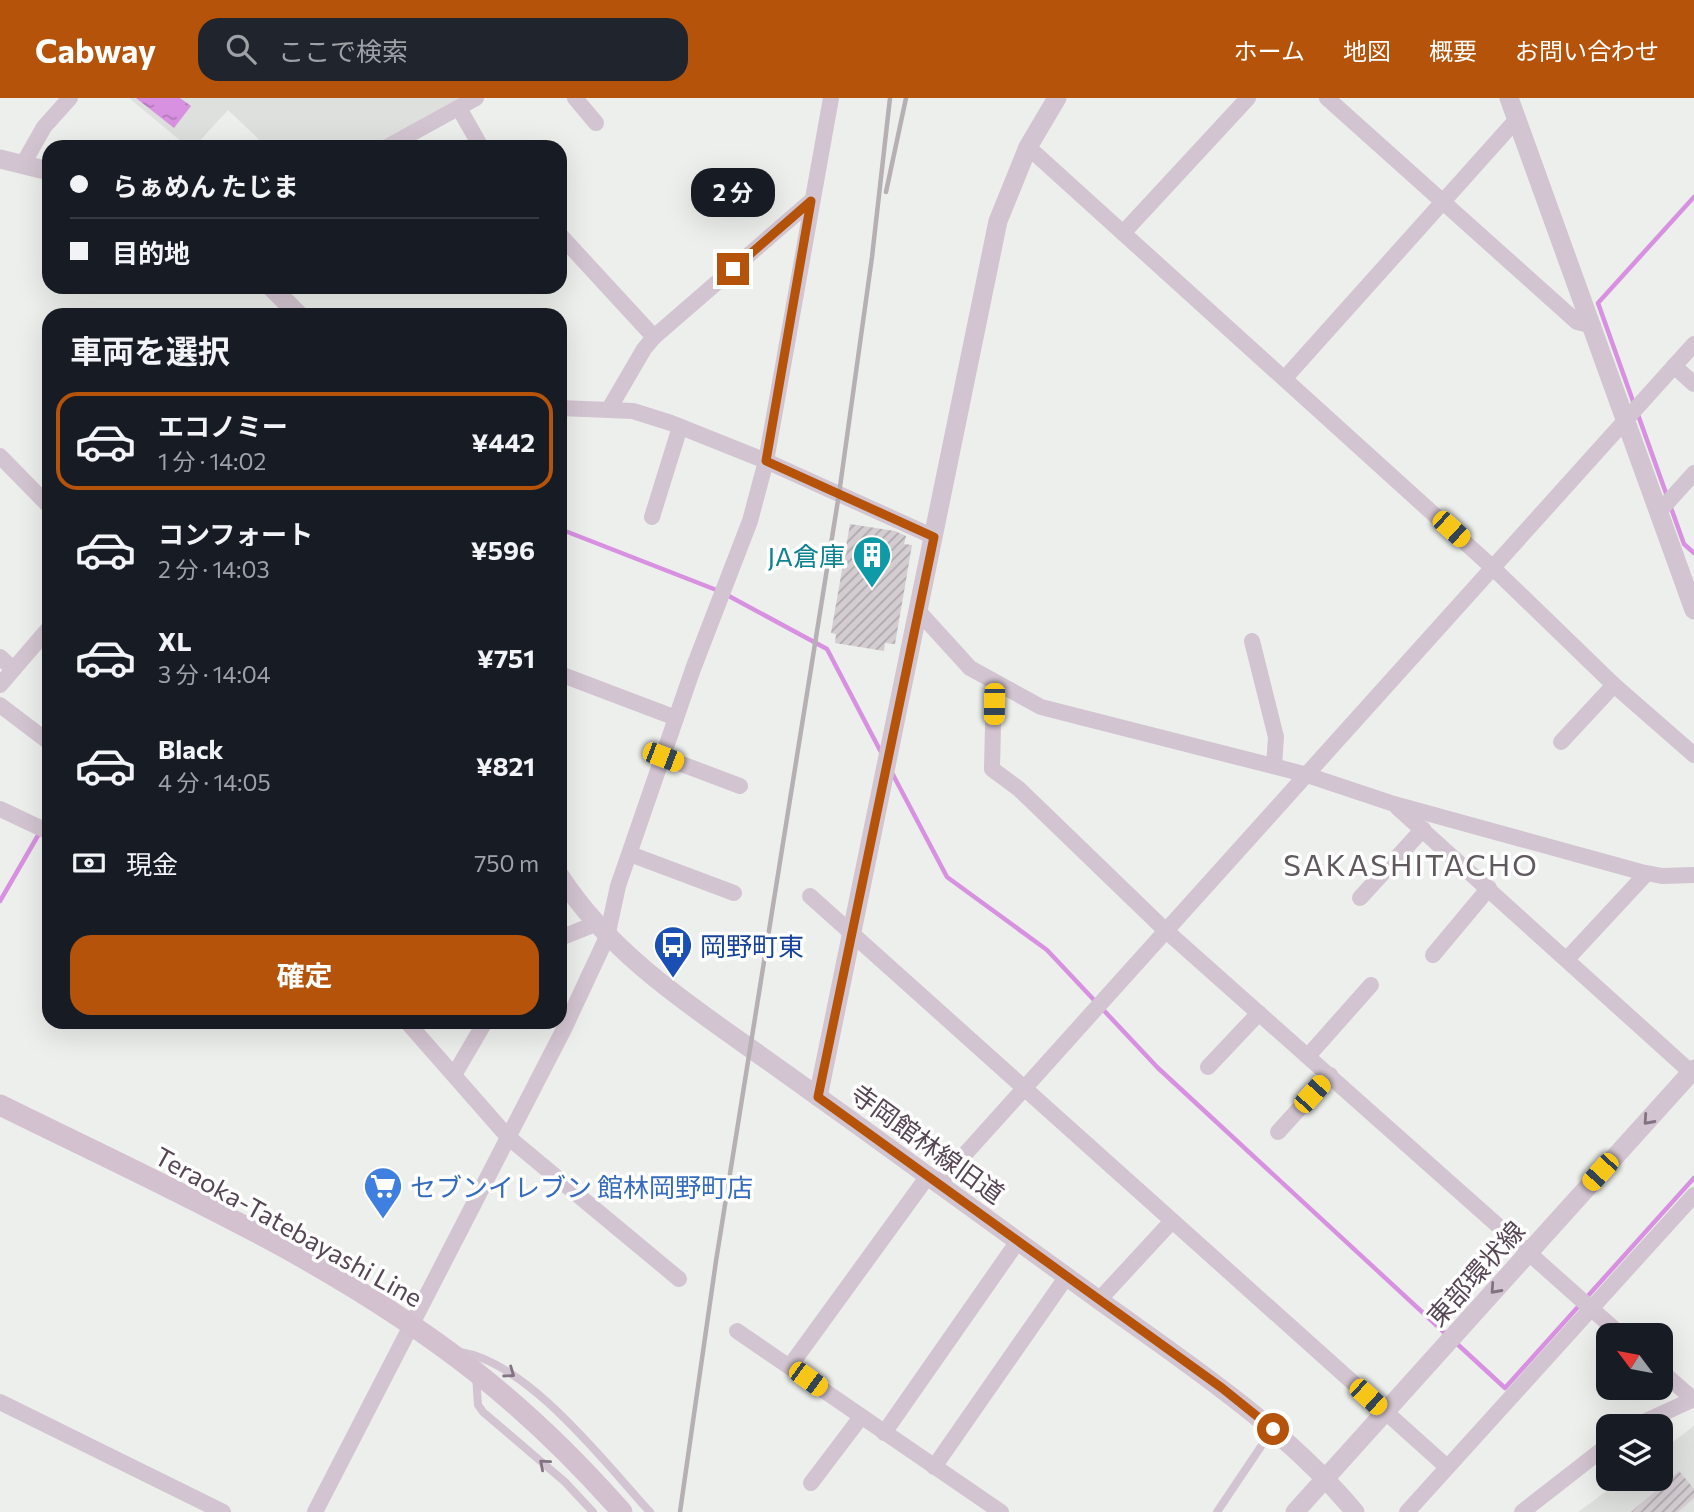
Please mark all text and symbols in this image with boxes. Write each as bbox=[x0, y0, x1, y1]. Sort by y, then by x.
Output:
search box bbox=[198, 18, 688, 81]
text: Cabway bbox=[35, 29, 156, 70]
icon: search bbox=[222, 30, 260, 68]
text: ここで検索 bbox=[278, 35, 408, 66]
text: ホーム bbox=[1234, 36, 1305, 65]
text: 地図 bbox=[1343, 36, 1391, 65]
text: 概要 bbox=[1429, 36, 1477, 65]
text: お問い合わせ bbox=[1515, 36, 1659, 65]
callout: 2 分 bbox=[691, 167, 775, 216]
text: らぁめん たじま bbox=[112, 170, 299, 201]
text: 2 分 bbox=[713, 178, 753, 206]
text: 目的地 bbox=[112, 237, 190, 268]
route end bbox=[717, 253, 749, 285]
text: 車両を選択 bbox=[70, 330, 230, 370]
icon: car bbox=[74, 410, 137, 473]
text: エコノミー bbox=[158, 410, 288, 441]
text: ¥442 bbox=[472, 426, 535, 457]
text: 1 分 · 14:02 bbox=[158, 447, 266, 475]
car bbox=[1429, 507, 1474, 551]
icon: car bbox=[74, 518, 137, 581]
text: コンフォート bbox=[158, 518, 313, 549]
text: ¥596 bbox=[471, 534, 535, 565]
building icon: JA倉庫 bbox=[851, 534, 893, 589]
place label: JA倉庫 bbox=[767, 540, 845, 571]
text: 2 分 · 14:03 bbox=[158, 555, 270, 583]
text: XL bbox=[158, 625, 192, 656]
icon: car bbox=[74, 626, 137, 689]
text: ¥751 bbox=[477, 642, 535, 673]
text: 3 分 · 14:04 bbox=[158, 660, 271, 688]
car bbox=[984, 683, 1005, 725]
text: Black bbox=[158, 733, 224, 764]
icon: car bbox=[74, 734, 137, 797]
car bbox=[640, 740, 687, 774]
text: ¥821 bbox=[476, 750, 535, 781]
text: 4 分 · 14:05 bbox=[158, 768, 271, 796]
icon: cash bbox=[70, 844, 108, 882]
district label: SAKASHITACHO bbox=[1283, 845, 1539, 882]
text: 現金 bbox=[126, 848, 178, 879]
text: 750 m bbox=[474, 849, 539, 877]
bus stop icon: 岡野町東 bbox=[652, 924, 694, 979]
place label: 岡野町東 bbox=[700, 930, 804, 961]
button: 確定 bbox=[70, 935, 539, 1015]
car bbox=[1291, 1071, 1334, 1117]
street label: 寺岡館林線旧道 bbox=[845, 1077, 1011, 1209]
one-way arrow bbox=[1644, 1112, 1656, 1125]
street label: Teraoka-Tatebayashi Line bbox=[150, 1139, 428, 1313]
car bbox=[1579, 1149, 1622, 1195]
supermarket icon: セブンイレブン 館林岡野町店 bbox=[362, 1165, 404, 1220]
place label: セブンイレブン 館林岡野町店 bbox=[410, 1171, 753, 1202]
street label: 東部環状線 bbox=[1420, 1214, 1530, 1332]
one-way arrow bbox=[1491, 1280, 1504, 1293]
north arrow bbox=[1596, 1323, 1673, 1400]
map controls bbox=[1596, 1323, 1673, 1491]
car bbox=[785, 1358, 832, 1400]
one-way arrow bbox=[502, 1365, 515, 1377]
car bbox=[1346, 1375, 1391, 1419]
route start bbox=[1257, 1413, 1289, 1445]
button: layers bbox=[1596, 1414, 1673, 1491]
one-way arrow bbox=[539, 1460, 552, 1472]

